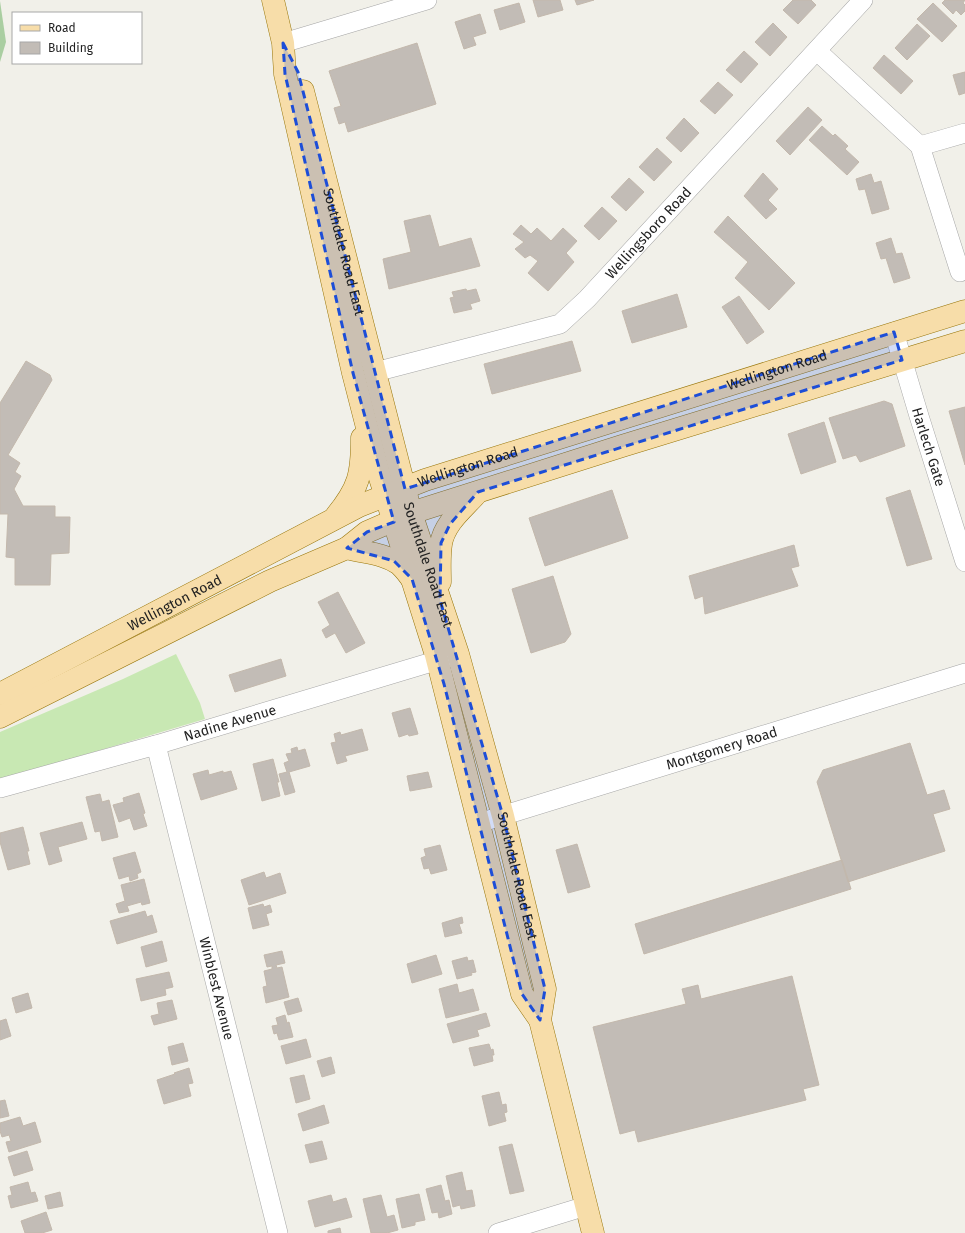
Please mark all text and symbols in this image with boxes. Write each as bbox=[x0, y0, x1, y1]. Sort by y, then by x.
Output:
legend bbox=[12, 12, 142, 64]
text: Road bbox=[48, 21, 76, 35]
text: Building bbox=[48, 41, 94, 55]
street label: Wellingsboro Road bbox=[602, 184, 695, 283]
street label: Southdale Road East bbox=[319, 186, 368, 318]
street label: Wellington Road bbox=[725, 347, 829, 394]
street label: Harlech Gate bbox=[908, 406, 949, 489]
street label: Wellington Road bbox=[415, 443, 520, 491]
street label: Southdale Road East bbox=[400, 500, 457, 630]
street label: Wellington Road bbox=[125, 571, 225, 635]
street label: Nadine Avenue bbox=[182, 701, 278, 745]
street label: Montgomery Road bbox=[664, 723, 779, 774]
street label: Southdale Road East bbox=[493, 810, 541, 943]
street label: Winblest Avenue bbox=[195, 935, 237, 1042]

